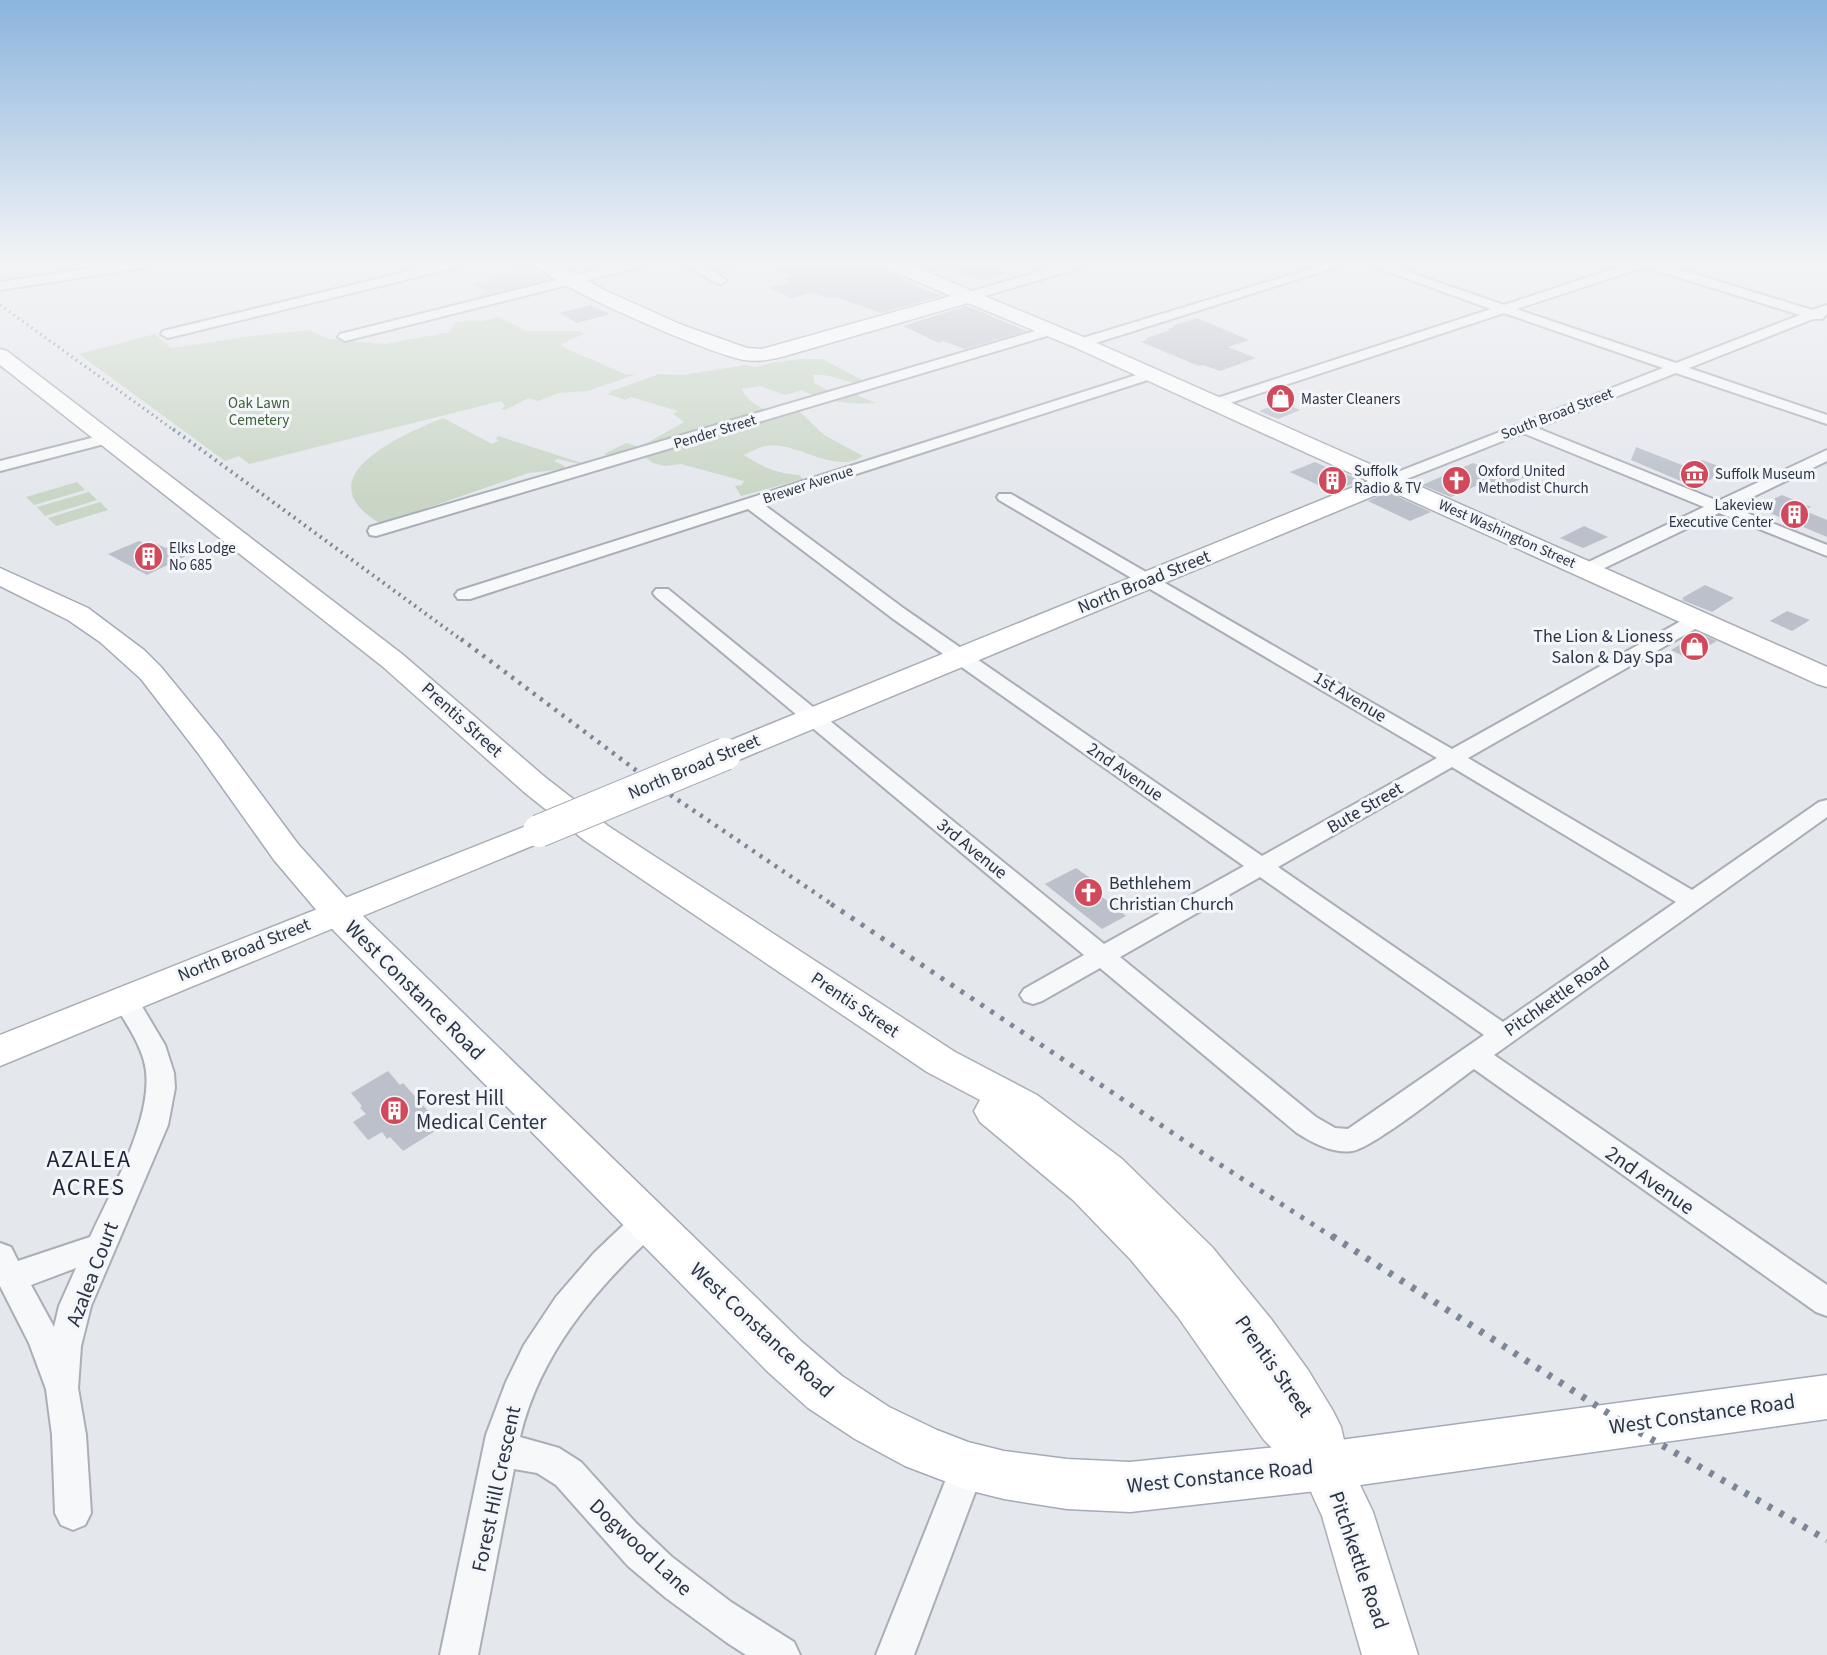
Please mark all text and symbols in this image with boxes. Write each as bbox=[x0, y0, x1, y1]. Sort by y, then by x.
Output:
shop icon: Master Cleaners bbox=[1264, 383, 1296, 415]
street label: South Broad Street bbox=[1498, 383, 1616, 445]
place label: Master Cleaners bbox=[1301, 389, 1400, 410]
park label: Oak Lawn Cemetery bbox=[228, 393, 290, 431]
street label: Pender Street bbox=[671, 409, 759, 455]
museum icon: Suffolk Museum bbox=[1678, 458, 1710, 490]
street label: Brewer Avenue bbox=[760, 460, 856, 510]
place label: Suffolk Radio & TV bbox=[1354, 461, 1421, 499]
place label: Oxford United Methodist Church bbox=[1478, 461, 1589, 499]
building icon: Suffolk Radio & TV bbox=[1317, 464, 1349, 496]
church icon: Oxford United Methodist Church bbox=[1441, 464, 1473, 496]
place label: Suffolk Museum bbox=[1715, 464, 1815, 485]
street label: West Washington Street bbox=[1435, 494, 1579, 574]
place label: Lakeview Executive Center bbox=[1669, 495, 1774, 533]
building icon: Lakeview Executive Center bbox=[1778, 498, 1810, 530]
place label: Elks Lodge No 685 bbox=[169, 538, 236, 576]
building icon: Elks Lodge No 685 bbox=[132, 541, 164, 573]
street label: North Broad Street bbox=[1074, 544, 1214, 620]
place label: The Lion & Lioness Salon & Day Spa bbox=[1533, 624, 1673, 670]
shop icon: The Lion & Lioness Salon & Day Spa bbox=[1678, 630, 1710, 662]
street label: 1st Avenue bbox=[1309, 665, 1391, 729]
street label: Prentis Street bbox=[416, 677, 508, 763]
street label: North Broad Street bbox=[624, 728, 764, 806]
street label: 2nd Avenue bbox=[1082, 737, 1168, 807]
street label: Bute Street bbox=[1322, 776, 1408, 840]
street label: 3rd Avenue bbox=[931, 813, 1013, 885]
place label: Bethlehem Christian Church bbox=[1109, 871, 1234, 917]
church icon: Bethlehem Christian Church bbox=[1072, 877, 1104, 909]
street label: North Broad Street bbox=[174, 912, 314, 988]
street label: West Constance Road bbox=[338, 913, 492, 1067]
street label: Pitchkettle Road bbox=[1499, 951, 1615, 1043]
street label: Prentis Street bbox=[806, 966, 904, 1044]
place label: Forest Hill Medical Center bbox=[416, 1083, 547, 1137]
building icon: Forest Hill Medical Center bbox=[379, 1094, 411, 1126]
street label: 2nd Avenue bbox=[1599, 1138, 1701, 1222]
district label: AZALEA ACRES bbox=[46, 1142, 132, 1205]
street label: Azalea Court bbox=[58, 1217, 126, 1331]
street label: West Constance Road bbox=[683, 1255, 841, 1405]
street label: Prentis Street bbox=[1228, 1309, 1320, 1423]
street label: West Constance Road bbox=[1607, 1386, 1797, 1442]
street label: Forest Hill Crescent bbox=[464, 1403, 528, 1575]
street label: West Constance Road bbox=[1125, 1451, 1315, 1501]
street label: Pitchkettle Road bbox=[1321, 1487, 1397, 1633]
street label: Dogwood Lane bbox=[583, 1491, 699, 1603]

